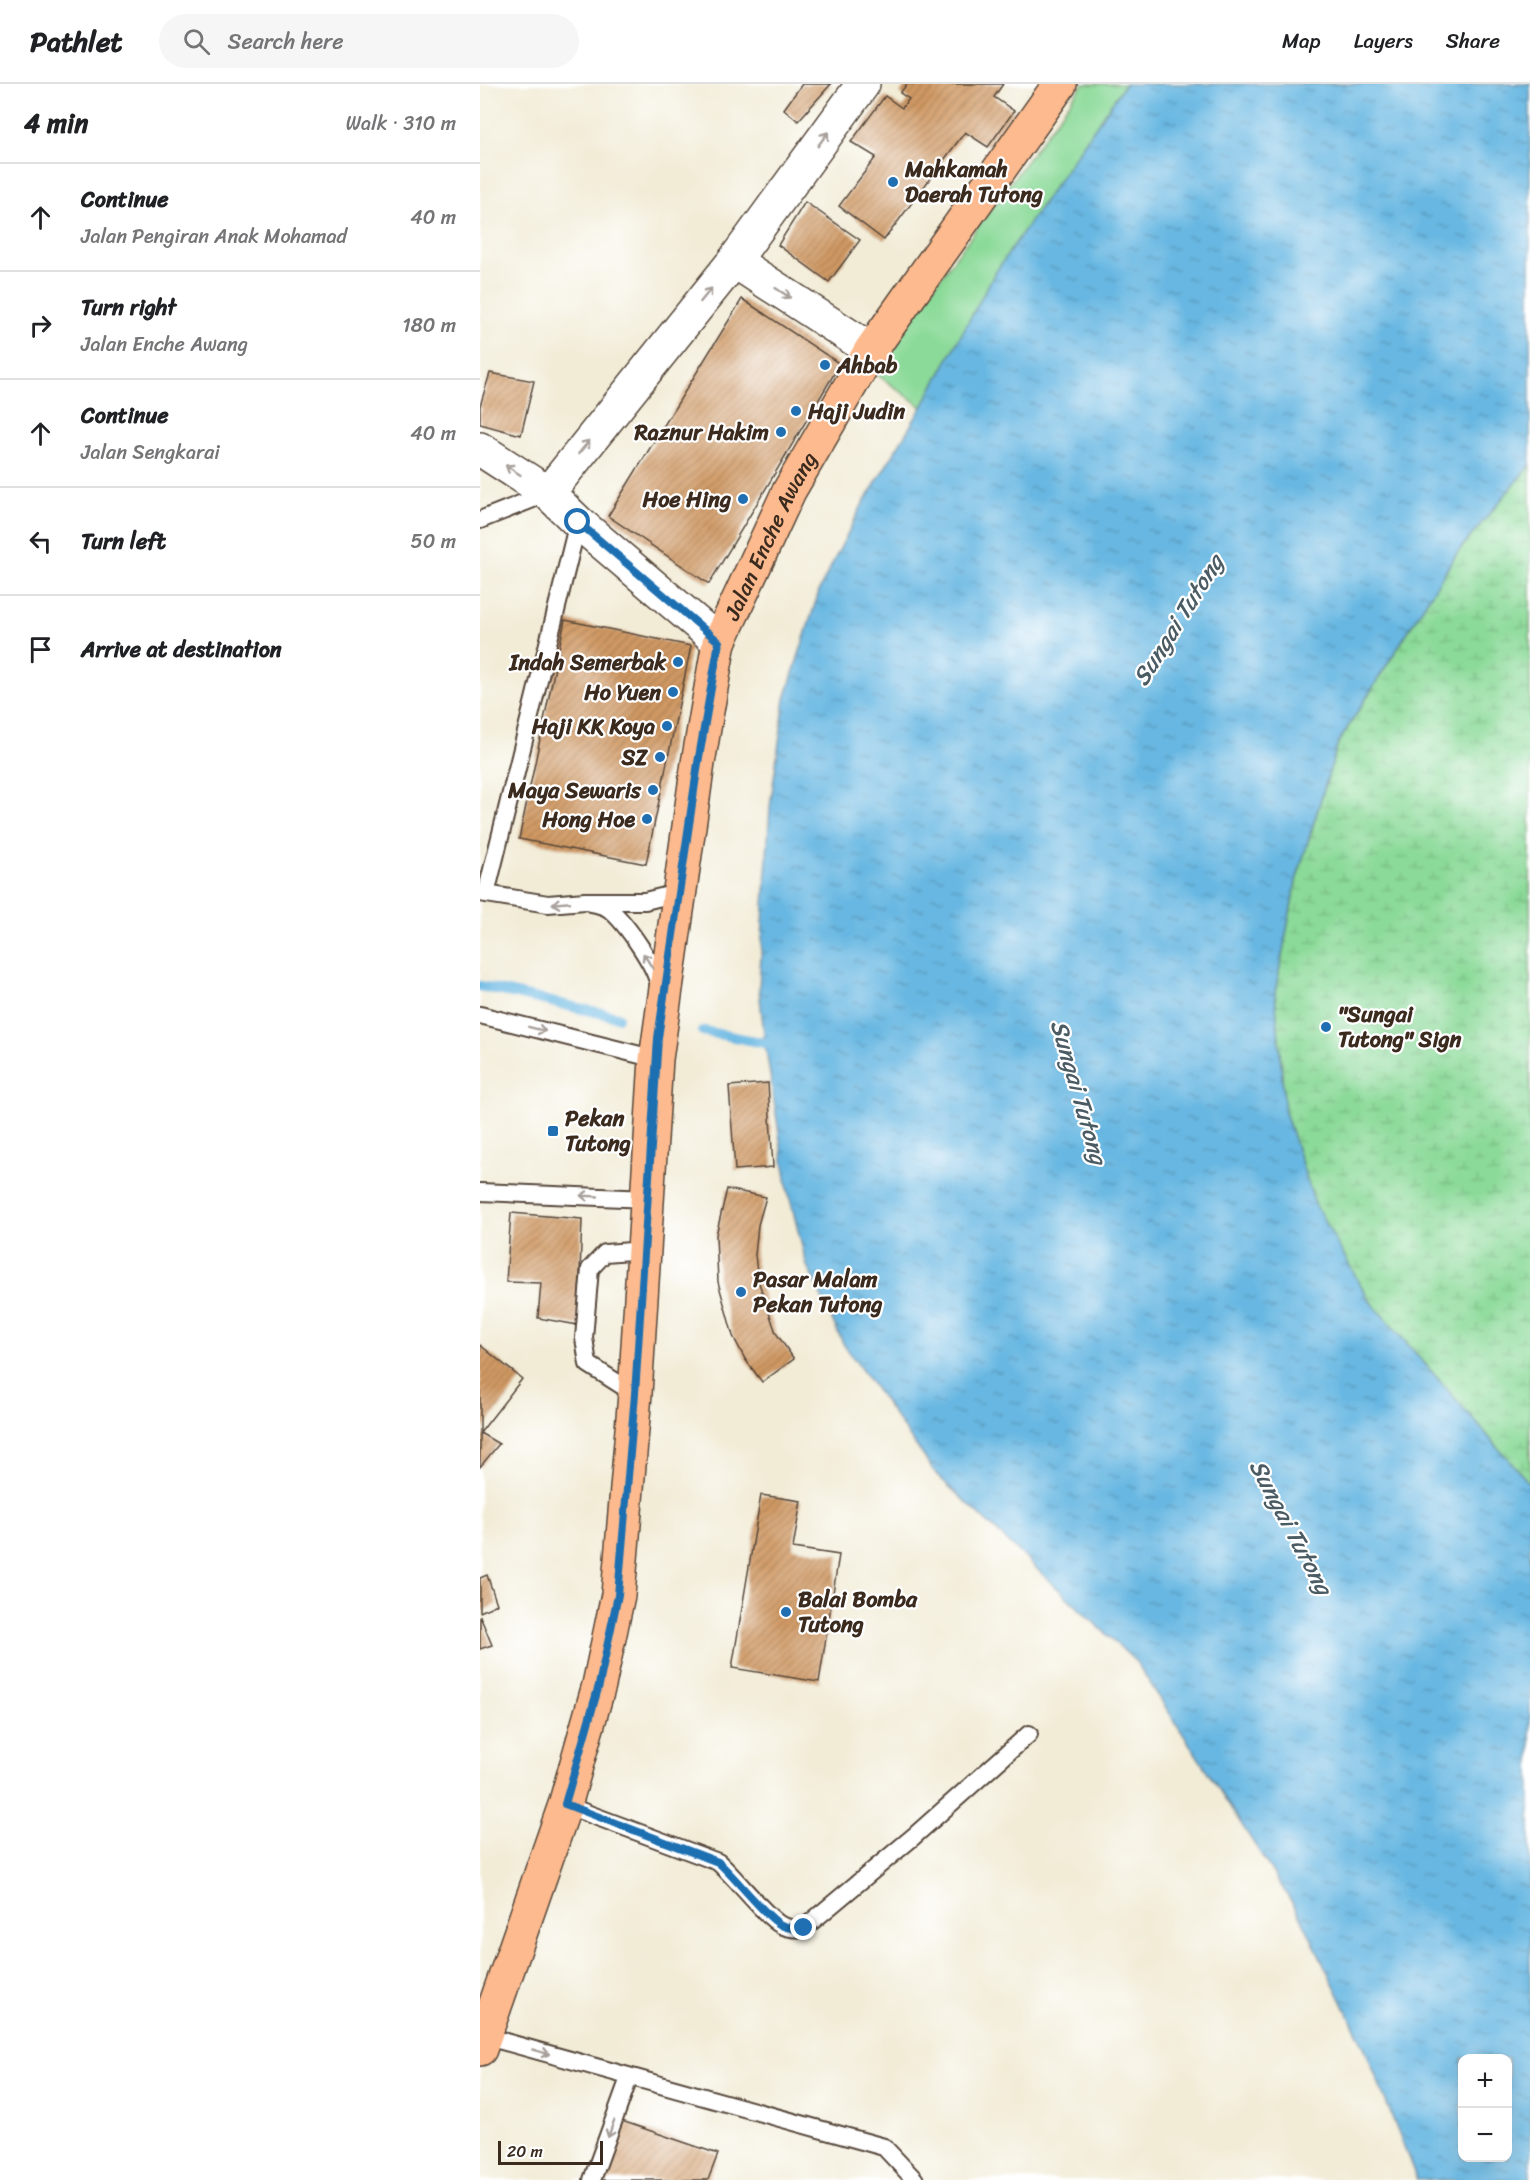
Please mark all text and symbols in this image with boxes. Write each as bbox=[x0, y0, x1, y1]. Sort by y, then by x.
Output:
search box bbox=[159, 14, 579, 68]
text: Pathlet bbox=[30, 17, 123, 66]
text: Search here bbox=[228, 22, 343, 61]
text: Map bbox=[1282, 22, 1321, 60]
text: Layers bbox=[1354, 22, 1413, 60]
text: Share bbox=[1446, 22, 1500, 60]
icon: search bbox=[180, 25, 213, 58]
text: 4 min bbox=[24, 100, 88, 146]
text: Walk · 310 m bbox=[346, 106, 456, 141]
one-way arrow bbox=[817, 131, 829, 147]
place label: Mahkamah Daerah Tutong bbox=[904, 150, 1043, 214]
marker: Mahkamah Daerah Tutong bbox=[886, 175, 900, 189]
text: Continue bbox=[81, 180, 169, 219]
text: 40 m bbox=[410, 200, 456, 235]
icon: ahead bbox=[24, 201, 57, 234]
text: Jalan Pengiran Anak Mohamad bbox=[81, 219, 347, 254]
one-way arrow bbox=[700, 287, 713, 303]
one-way arrow bbox=[774, 287, 791, 299]
text: Turn right bbox=[81, 288, 176, 327]
text: 180 m bbox=[402, 308, 456, 343]
icon: right bbox=[24, 309, 57, 342]
text: Jalan Enche Awang bbox=[81, 327, 248, 362]
place label: Ahbab bbox=[836, 346, 898, 385]
marker: Ahbab bbox=[818, 358, 832, 372]
place label: Haji Judin bbox=[807, 392, 905, 431]
text: Continue bbox=[81, 396, 169, 435]
marker: Haji Judin bbox=[789, 404, 803, 418]
place label: Raznur Hakim bbox=[633, 413, 769, 452]
text: 40 m bbox=[410, 416, 456, 451]
icon: ahead bbox=[24, 417, 57, 450]
marker: Raznur Hakim bbox=[774, 425, 788, 439]
text: Jalan Sengkarai bbox=[81, 435, 220, 470]
one-way arrow bbox=[578, 439, 591, 455]
street label: Jalan Enche Awang bbox=[712, 444, 828, 628]
one-way arrow bbox=[505, 464, 522, 476]
place label: Hoe Hing bbox=[642, 480, 731, 519]
marker: Hoe Hing bbox=[736, 492, 750, 506]
route start bbox=[564, 508, 590, 534]
text: Turn left bbox=[81, 522, 166, 561]
text: 50 m bbox=[411, 524, 456, 559]
icon: left bbox=[24, 525, 57, 558]
water label: Sungai Tutong bbox=[1121, 543, 1237, 694]
text: Arrive at destination bbox=[81, 630, 282, 669]
icon: arrive bbox=[24, 633, 57, 666]
place label: Indah Semerbak bbox=[508, 643, 667, 682]
marker: Indah Semerbak bbox=[671, 655, 685, 669]
place label: Ho Yuen bbox=[583, 673, 661, 712]
marker: Ho Yuen bbox=[666, 685, 680, 699]
place label: Haji KK Koya bbox=[531, 707, 655, 746]
marker: Haji KK Koya bbox=[660, 719, 674, 733]
place label: SZ bbox=[620, 738, 648, 777]
marker: SZ bbox=[653, 750, 667, 764]
place label: Maya Sewaris bbox=[507, 771, 642, 810]
marker: Maya Sewaris bbox=[646, 783, 660, 797]
place label: Hong Hoe bbox=[541, 800, 635, 839]
marker: Hong Hoe bbox=[640, 812, 654, 826]
one-way arrow bbox=[551, 898, 571, 909]
one-way arrow bbox=[641, 953, 654, 970]
place label: "Sungai Tutong" Sign bbox=[1338, 995, 1462, 1059]
water label: Sungai Tutong bbox=[1038, 1015, 1120, 1172]
marker: "Sungai Tutong" Sign bbox=[1319, 1020, 1333, 1034]
one-way arrow bbox=[527, 1024, 546, 1036]
place label: Pekan Tutong bbox=[565, 1099, 631, 1163]
marker: Pekan Tutong bbox=[546, 1124, 560, 1138]
one-way arrow bbox=[580, 1191, 600, 1202]
place label: Pasar Malam Pekan Tutong bbox=[753, 1260, 882, 1324]
marker: Pasar Malam Pekan Tutong bbox=[734, 1285, 748, 1299]
water label: Sungai Tutong bbox=[1238, 1451, 1346, 1605]
place label: Balai Bomba Tutong bbox=[798, 1580, 918, 1644]
marker: Balai Bomba Tutong bbox=[779, 1605, 793, 1619]
route end bbox=[790, 1914, 816, 1940]
one-way arrow bbox=[531, 2047, 550, 2058]
map controls bbox=[1458, 2054, 1512, 2162]
button: + bbox=[1458, 2054, 1512, 2108]
button: − bbox=[1458, 2108, 1512, 2162]
one-way arrow bbox=[604, 2119, 615, 2138]
text: 20 m bbox=[507, 2137, 543, 2166]
scale bar bbox=[498, 2138, 603, 2166]

